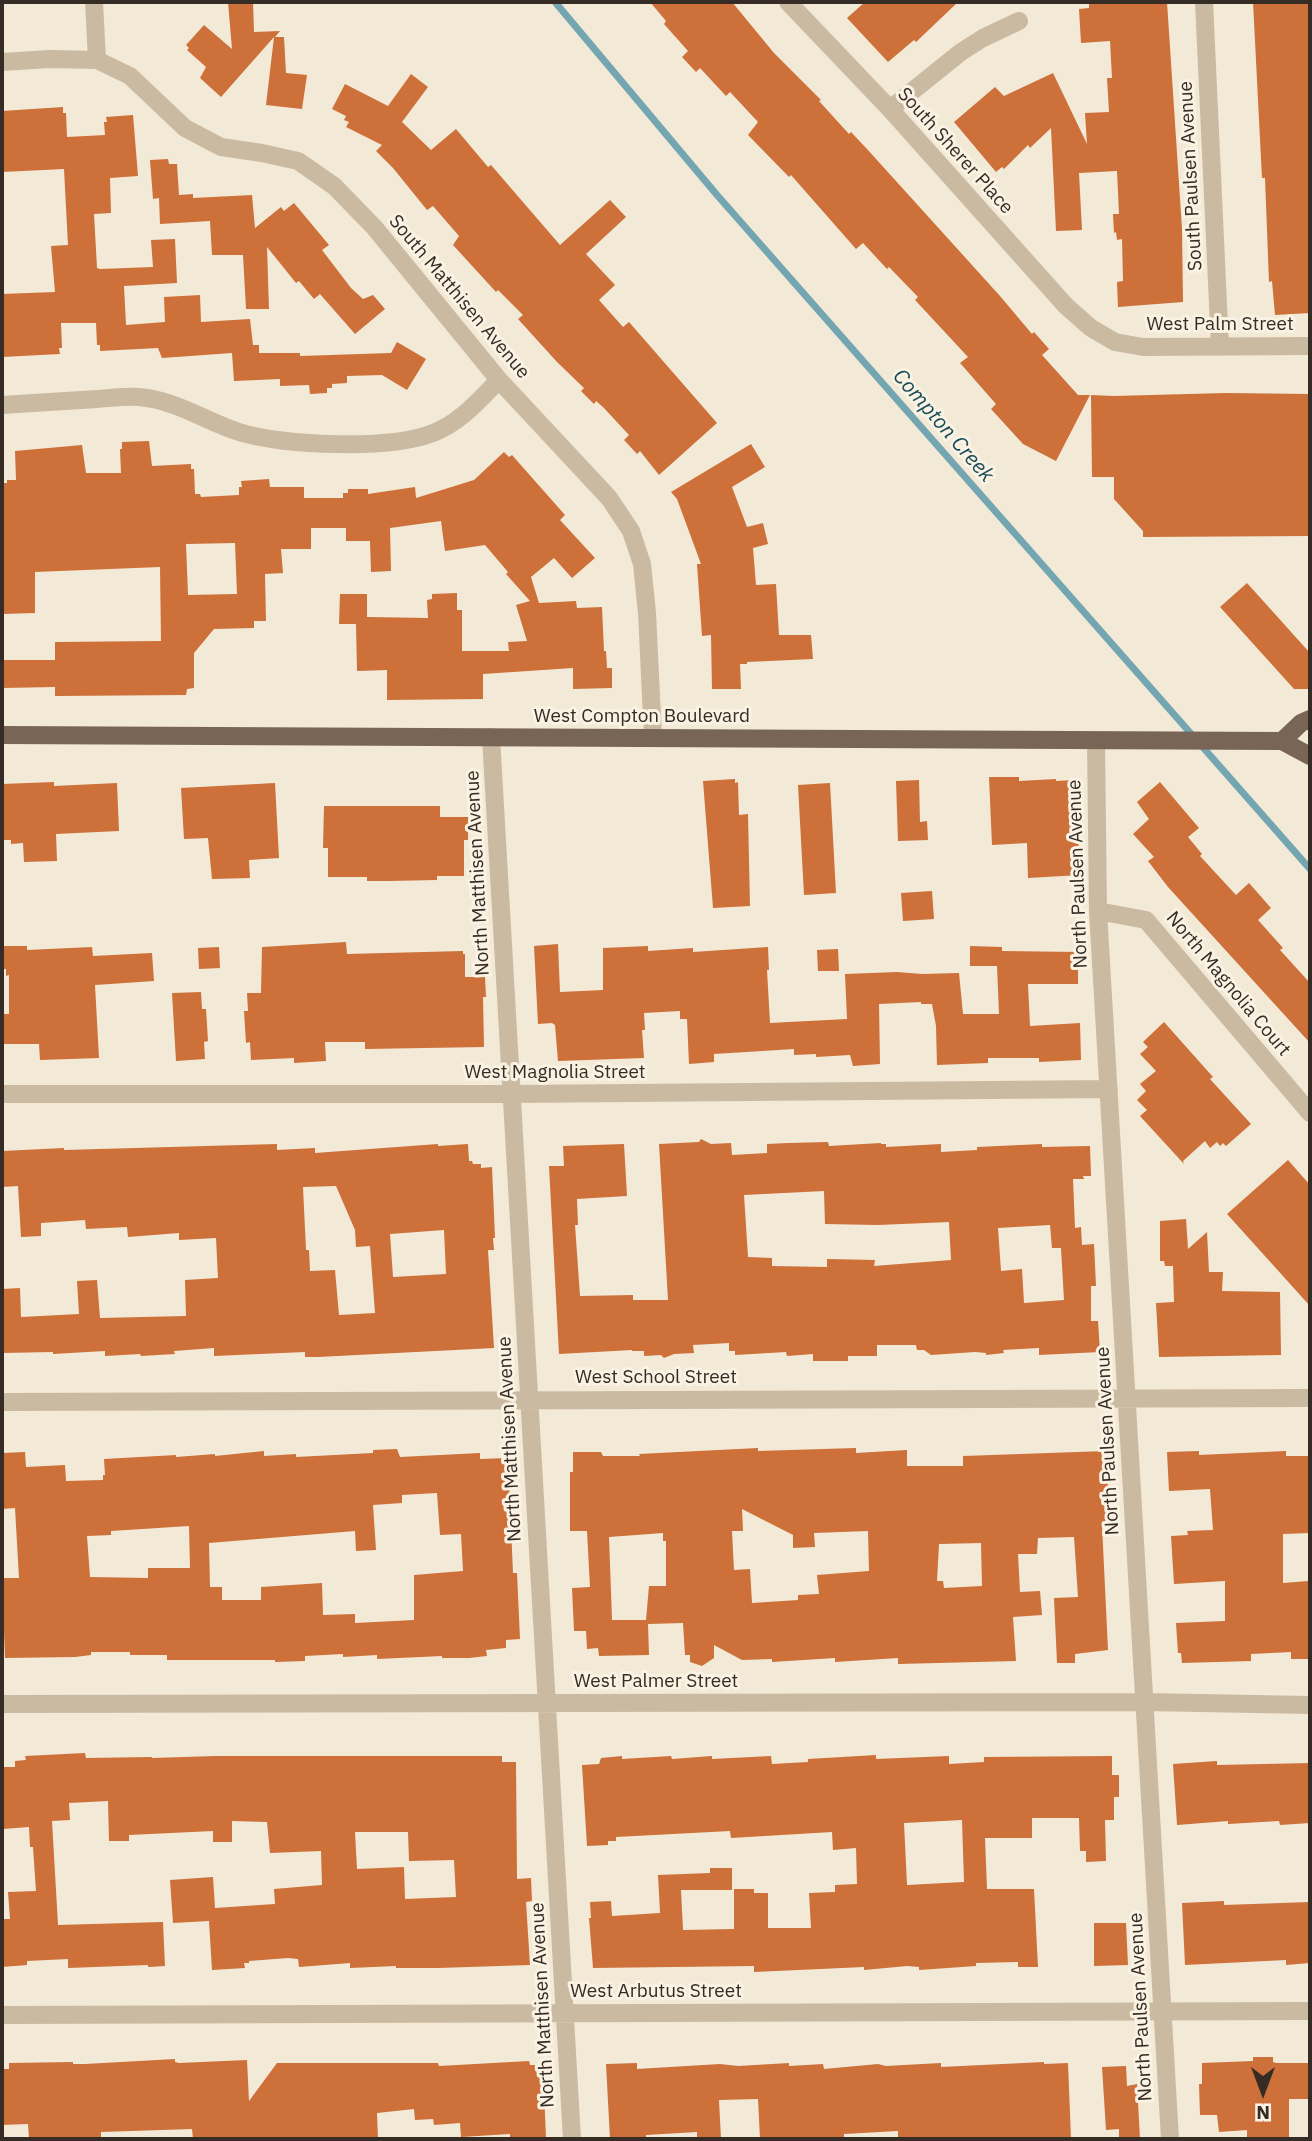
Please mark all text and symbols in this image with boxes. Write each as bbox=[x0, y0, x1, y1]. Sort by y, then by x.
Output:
street label: South Paulsen Avenue bbox=[1175, 80, 1207, 272]
street label: South Sherer Place bbox=[892, 83, 1018, 219]
street label: South Matthisen Avenue bbox=[384, 210, 534, 384]
street label: West Palm Street bbox=[1146, 314, 1294, 336]
water label: Compton Creek bbox=[887, 364, 999, 488]
street label: West Compton Boulevard bbox=[534, 706, 750, 728]
street label: North Matthisen Avenue bbox=[461, 770, 495, 976]
street label: North Paulsen Avenue bbox=[1063, 779, 1093, 969]
street label: North Magnolia Court bbox=[1161, 907, 1295, 1061]
street label: West Magnolia Street bbox=[464, 1062, 646, 1084]
street label: North Matthisen Avenue bbox=[493, 1336, 527, 1542]
street label: North Paulsen Avenue bbox=[1092, 1346, 1124, 1536]
street label: West School Street bbox=[575, 1367, 737, 1389]
street label: West Palmer Street bbox=[574, 1671, 738, 1693]
street label: North Matthisen Avenue bbox=[526, 1902, 560, 2108]
street label: North Paulsen Avenue bbox=[1125, 1912, 1157, 2102]
street label: West Arbutus Street bbox=[570, 1981, 742, 2003]
north arrow bbox=[1228, 2057, 1298, 2127]
text: N bbox=[1256, 2101, 1270, 2125]

